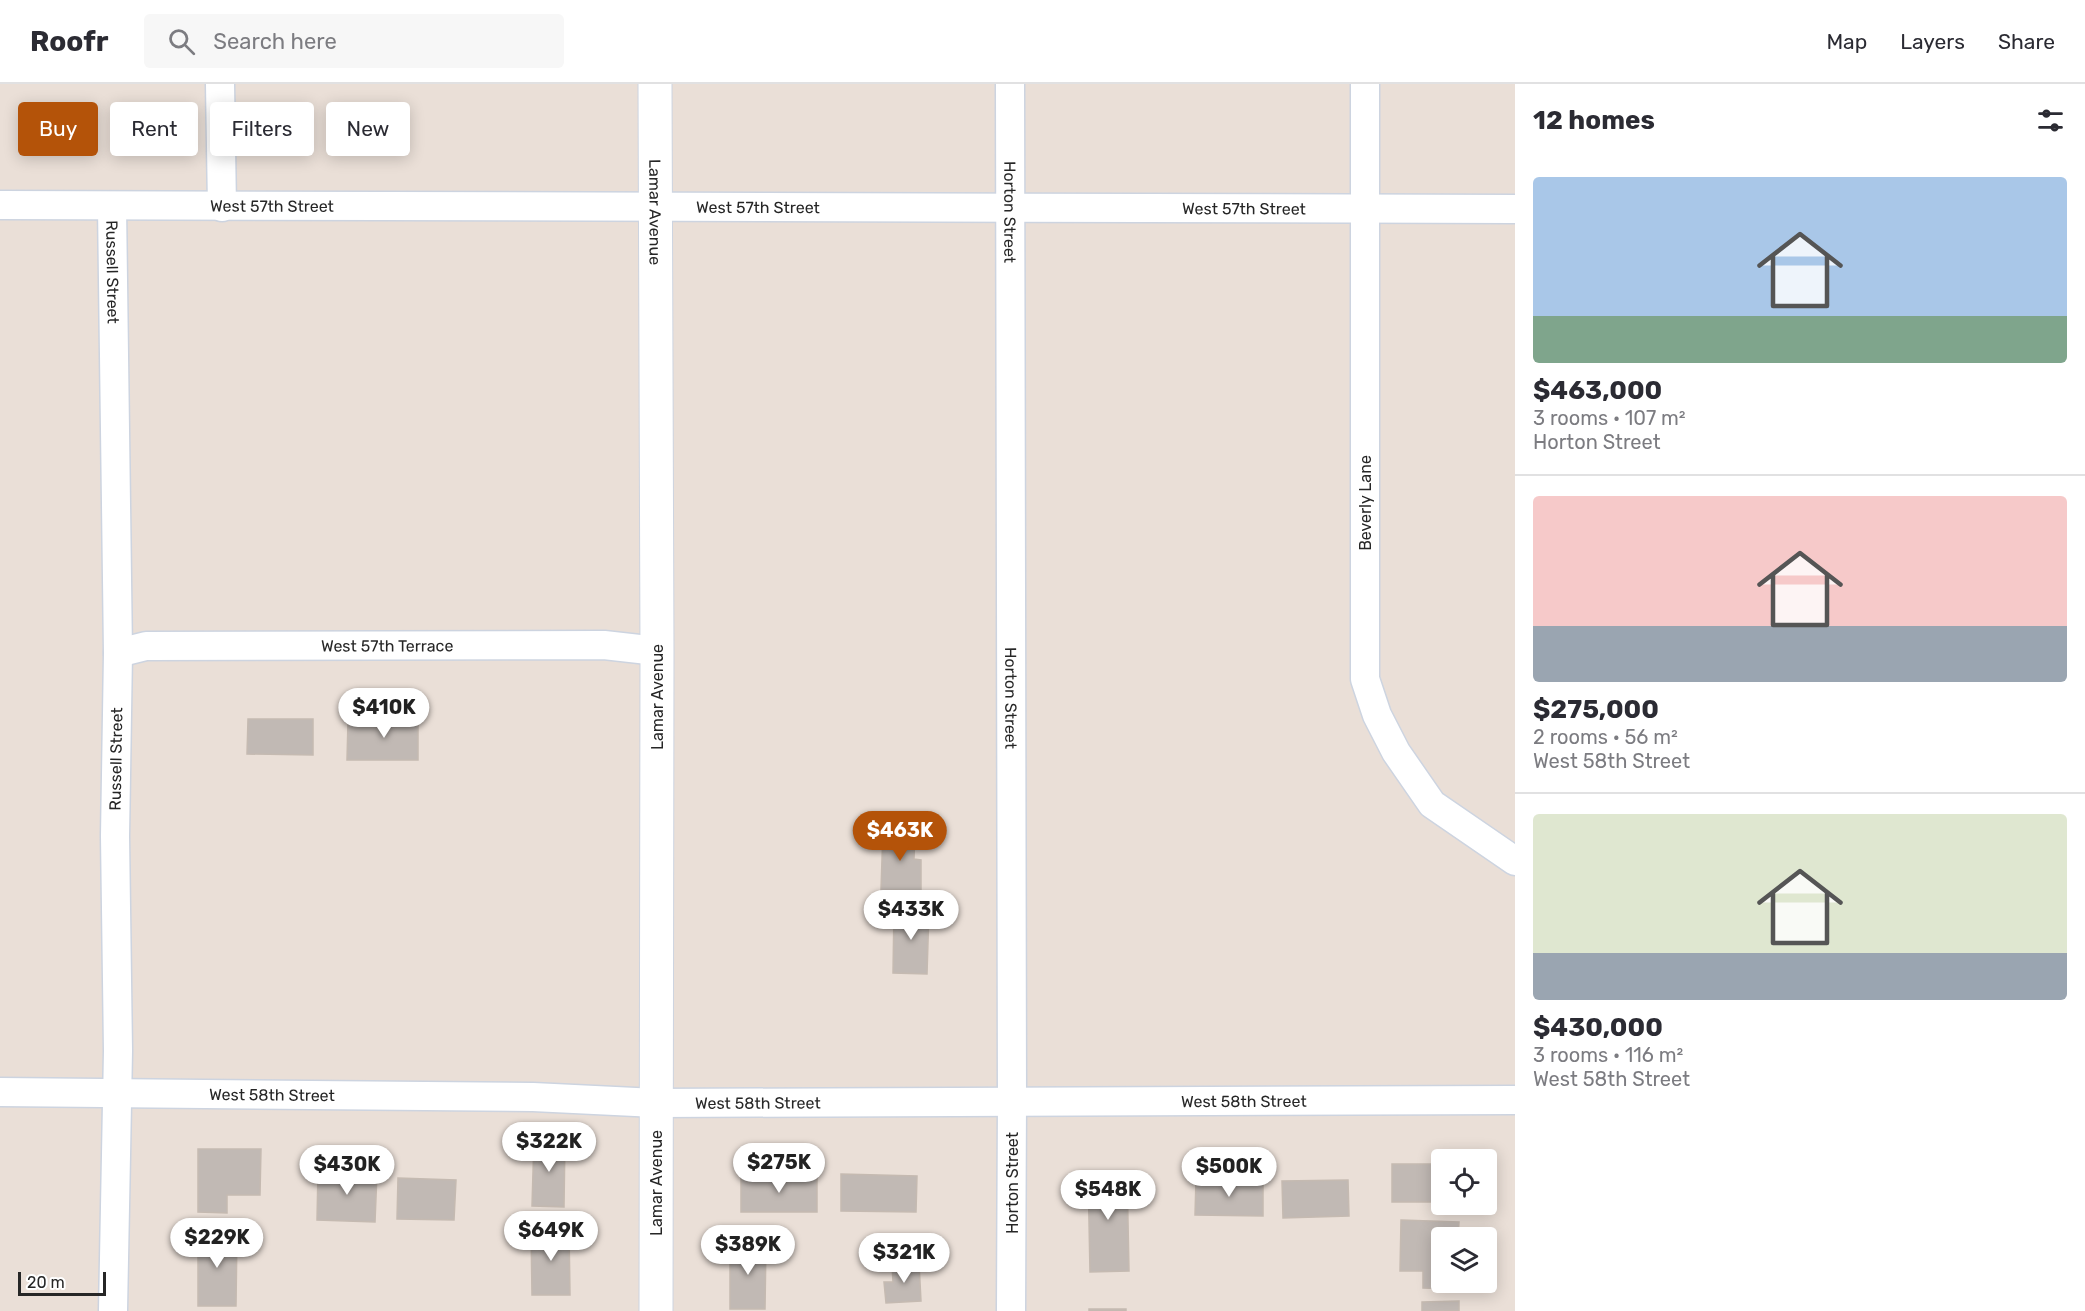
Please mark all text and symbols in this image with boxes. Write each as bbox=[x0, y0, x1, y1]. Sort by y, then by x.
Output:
search box bbox=[144, 14, 564, 68]
text: Roofr bbox=[30, 25, 108, 58]
icon: search bbox=[165, 25, 198, 58]
text: Search here bbox=[213, 28, 337, 55]
text: Map bbox=[1826, 29, 1867, 54]
text: Layers bbox=[1900, 29, 1965, 54]
text: Share bbox=[1998, 29, 2055, 54]
chip: Buy bbox=[18, 102, 98, 156]
chip: Rent bbox=[110, 102, 198, 156]
chip: Filters bbox=[210, 102, 314, 156]
chip: New bbox=[326, 102, 410, 156]
icon: filters bbox=[2034, 104, 2067, 137]
text: 12 homes bbox=[1533, 105, 1655, 136]
street label: Lamar Avenue bbox=[646, 159, 665, 265]
street label: Horton Street bbox=[1001, 161, 1020, 263]
street label: West 57th Street bbox=[210, 196, 334, 215]
street label: West 57th Street bbox=[696, 197, 820, 217]
street label: West 57th Street bbox=[1182, 199, 1306, 218]
icon: home bbox=[1746, 216, 1854, 324]
street label: Russell Street bbox=[103, 220, 123, 324]
text: $463,000 bbox=[1533, 375, 1662, 406]
text: 3 rooms · 107 m² bbox=[1533, 406, 1686, 430]
text: Horton Street bbox=[1533, 430, 1661, 454]
street label: Beverly Lane bbox=[1356, 455, 1375, 551]
icon: home bbox=[1746, 535, 1854, 643]
street label: West 57th Terrace bbox=[321, 636, 453, 655]
street label: Lamar Avenue bbox=[648, 644, 667, 750]
street label: Horton Street bbox=[1002, 647, 1021, 749]
pin: $410K bbox=[342, 688, 426, 739]
text: $275,000 bbox=[1533, 694, 1659, 725]
text: $410K bbox=[352, 695, 416, 719]
street label: Russell Street bbox=[106, 707, 126, 811]
text: 2 rooms · 56 m² bbox=[1533, 725, 1678, 749]
text: West 58th Street bbox=[1533, 749, 1690, 773]
pin: $463K bbox=[858, 811, 942, 862]
text: $463K bbox=[867, 818, 933, 842]
icon: home bbox=[1746, 853, 1854, 961]
pin: $433K bbox=[869, 890, 953, 941]
text: $433K bbox=[878, 897, 944, 921]
text: $430,000 bbox=[1533, 1012, 1663, 1043]
text: 3 rooms · 116 m² bbox=[1533, 1043, 1683, 1067]
text: West 58th Street bbox=[1533, 1067, 1690, 1091]
street label: West 58th Street bbox=[209, 1084, 335, 1105]
street label: West 58th Street bbox=[1181, 1091, 1307, 1111]
street label: West 58th Street bbox=[695, 1093, 821, 1112]
pin: $322K bbox=[507, 1122, 591, 1173]
text: $322K bbox=[516, 1129, 582, 1153]
street label: Lamar Avenue bbox=[647, 1130, 666, 1236]
street label: Horton Street bbox=[1003, 1132, 1022, 1234]
pin: $275K bbox=[737, 1143, 821, 1194]
pin: $430K bbox=[305, 1145, 389, 1196]
pin: $500K bbox=[1187, 1147, 1271, 1198]
map controls bbox=[1431, 1149, 1497, 1293]
button: locate bbox=[1431, 1149, 1497, 1215]
text: $275K bbox=[747, 1150, 811, 1174]
text: $430K bbox=[313, 1152, 381, 1176]
text: $500K bbox=[1196, 1154, 1262, 1178]
pin: $548K bbox=[1066, 1170, 1150, 1221]
text: $548K bbox=[1075, 1177, 1141, 1201]
pin: $649K bbox=[509, 1211, 593, 1262]
pin: $229K bbox=[175, 1218, 259, 1269]
text: $649K bbox=[518, 1218, 584, 1242]
text: $229K bbox=[184, 1225, 250, 1249]
pin: $389K bbox=[706, 1225, 790, 1276]
button: layers bbox=[1431, 1227, 1497, 1293]
text: $389K bbox=[715, 1232, 781, 1256]
pin: $321K bbox=[862, 1233, 946, 1284]
text: $321K bbox=[873, 1240, 935, 1264]
scale bar bbox=[18, 1269, 106, 1296]
text: 20 m bbox=[27, 1273, 65, 1292]

